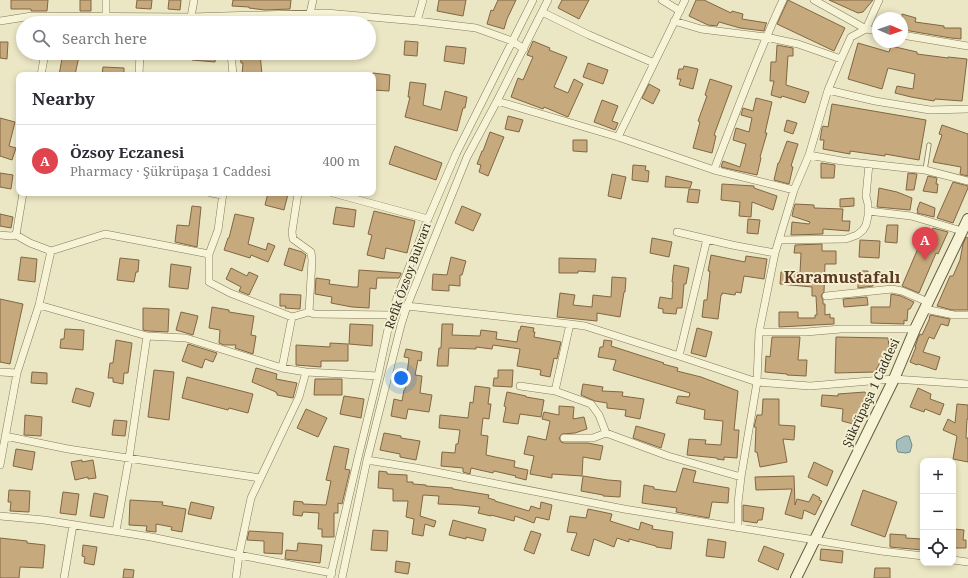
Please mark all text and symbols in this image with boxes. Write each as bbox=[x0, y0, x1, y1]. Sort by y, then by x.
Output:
north arrow bbox=[872, 12, 908, 48]
search box bbox=[16, 16, 376, 60]
icon: search bbox=[30, 27, 52, 49]
text: Search here bbox=[62, 28, 147, 48]
text: Nearby bbox=[32, 87, 95, 110]
text: Özsoy Eczanesi bbox=[70, 142, 184, 162]
text: A bbox=[40, 152, 50, 170]
text: 400 m bbox=[323, 152, 360, 170]
text: Pharmacy · Şükrüpaşa 1 Caddesi bbox=[70, 162, 271, 180]
street label: Refik Özsoy Bulvarı bbox=[380, 220, 435, 331]
pin: A bbox=[912, 227, 938, 260]
district label: Karamustafalı bbox=[784, 266, 901, 288]
street label: Şükrüpaşa 1 Caddesi bbox=[838, 335, 903, 450]
your location bbox=[391, 368, 411, 388]
map controls bbox=[920, 458, 956, 566]
button: + bbox=[920, 458, 956, 494]
button: − bbox=[920, 494, 956, 530]
button: locate bbox=[920, 530, 956, 566]

